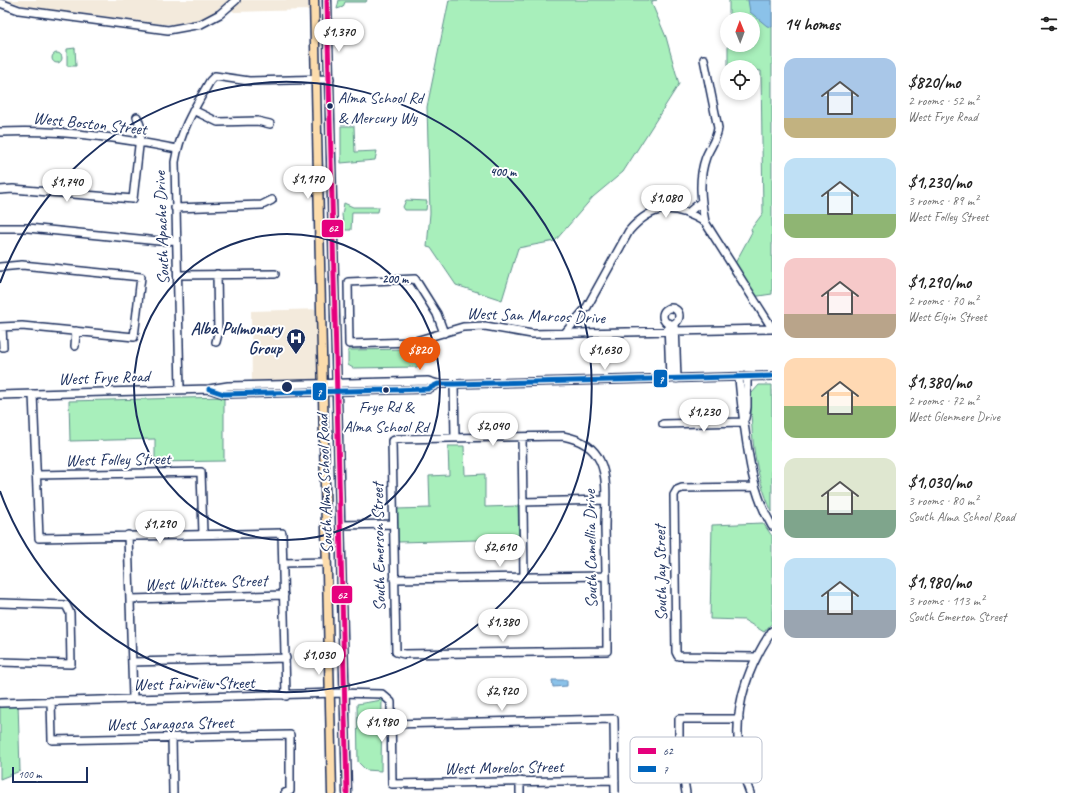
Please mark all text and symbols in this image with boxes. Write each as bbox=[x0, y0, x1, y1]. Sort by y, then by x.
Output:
north arrow bbox=[720, 12, 760, 52]
map controls bbox=[720, 12, 760, 100]
icon: filters bbox=[1038, 13, 1060, 35]
text: 14 homes bbox=[784, 14, 840, 35]
pin: $1,370 bbox=[306, 19, 372, 53]
text: $1,370 bbox=[323, 24, 355, 40]
button: locate bbox=[720, 60, 760, 100]
text: $820/mo bbox=[908, 72, 960, 93]
icon: home bbox=[816, 74, 864, 122]
place label: Alma School Rd & Mercury Wy bbox=[338, 88, 426, 128]
text: 2 rooms · 52 m² bbox=[908, 93, 978, 109]
marker: Alma School Rd & Mercury Wy bbox=[325, 101, 335, 111]
street label: West Boston Street bbox=[32, 107, 150, 140]
text: West Frye Road bbox=[908, 109, 978, 125]
text: 400 m bbox=[490, 164, 517, 180]
pin: $1,170 bbox=[275, 166, 341, 200]
pin: $1,740 bbox=[34, 169, 100, 203]
street label: South Apache Drive bbox=[149, 169, 174, 285]
text: $1,170 bbox=[292, 171, 324, 187]
text: $1,230/mo bbox=[908, 172, 971, 193]
text: $1,740 bbox=[51, 174, 83, 190]
icon: home bbox=[816, 174, 864, 222]
pin: $1,080 bbox=[633, 185, 699, 219]
text: $1,080 bbox=[650, 190, 682, 206]
text: 3 rooms · 89 m² bbox=[908, 193, 978, 209]
text: West Folley Street bbox=[908, 209, 988, 225]
line badge: 62 bbox=[321, 219, 344, 238]
text: 62 bbox=[328, 221, 339, 235]
text: 200 m bbox=[382, 271, 409, 287]
text: $1,290/mo bbox=[908, 272, 971, 293]
icon: home bbox=[816, 274, 864, 322]
text: 2 rooms · 70 m² bbox=[908, 293, 978, 309]
street label: West San Marcos Drive bbox=[467, 303, 607, 328]
text: West Elgin Street bbox=[908, 309, 987, 325]
place label: Alba Pulmonary Group bbox=[191, 318, 284, 359]
hospital icon: Alba Pulmonary Group bbox=[285, 327, 307, 355]
pin: $820 bbox=[396, 337, 444, 371]
pin: $1,630 bbox=[572, 337, 638, 371]
text: $820 bbox=[408, 342, 432, 358]
text: $1,630 bbox=[589, 342, 621, 358]
street label: West Frye Road bbox=[58, 365, 153, 390]
line badge: 7 bbox=[653, 369, 668, 388]
text: 7 bbox=[659, 372, 665, 386]
text: $1,380/mo bbox=[908, 372, 971, 393]
icon: home bbox=[816, 374, 864, 422]
centre of rings bbox=[280, 380, 294, 394]
line badge: 7 bbox=[312, 382, 327, 401]
text: 7 bbox=[317, 385, 323, 399]
marker: Frye Rd & Alma School Rd bbox=[381, 385, 391, 395]
text: 2 rooms · 72 m² bbox=[908, 393, 978, 409]
place label: Frye Rd & Alma School Rd bbox=[343, 397, 431, 437]
pin: $1,230 bbox=[671, 399, 737, 433]
text: $1,230 bbox=[688, 404, 720, 420]
text: West Glenmere Drive bbox=[908, 409, 1000, 425]
street label: South Alma School Road bbox=[311, 410, 337, 554]
pin: $2,040 bbox=[460, 413, 526, 447]
text: $2,040 bbox=[477, 418, 509, 434]
street label: West Folley Street bbox=[65, 448, 173, 471]
text: $1,030/mo bbox=[908, 472, 971, 493]
icon: home bbox=[816, 474, 864, 522]
street label: South Emerson Street bbox=[367, 480, 390, 611]
street label: South Camellia Drive bbox=[579, 488, 602, 609]
text: 3 rooms · 80 m² bbox=[908, 493, 978, 509]
text: South Alma School Road bbox=[908, 509, 1015, 525]
pin: $1,290 bbox=[127, 511, 193, 545]
text: $1,290 bbox=[144, 516, 176, 532]
street label: South Jay Street bbox=[649, 522, 672, 621]
pin: $2,610 bbox=[467, 534, 533, 568]
text: $2,610 bbox=[484, 539, 516, 555]
street label: West Whitten Street bbox=[145, 570, 270, 595]
text: $1,980/mo bbox=[908, 572, 971, 593]
icon: home bbox=[816, 574, 864, 622]
line badge: 62 bbox=[331, 585, 353, 604]
text: 62 bbox=[337, 588, 348, 602]
text: 3 rooms · 113 m² bbox=[908, 593, 984, 609]
pin: $1,380 bbox=[470, 609, 536, 643]
text: South Emerson Street bbox=[908, 609, 1006, 625]
text: $1,380 bbox=[487, 614, 519, 630]
pin: $1,030 bbox=[286, 642, 352, 676]
text: $1,030 bbox=[303, 647, 335, 663]
street label: West Fairview Street bbox=[133, 672, 257, 695]
pin: $2,920 bbox=[469, 678, 535, 712]
text: $2,920 bbox=[486, 683, 518, 699]
pin: $1,980 bbox=[349, 709, 415, 743]
street label: West Saragosa Street bbox=[106, 712, 236, 735]
text: $1,980 bbox=[366, 714, 398, 730]
legend bbox=[630, 737, 762, 783]
text: 62 bbox=[663, 744, 674, 758]
street label: West Morelos Street bbox=[444, 756, 566, 779]
text: 7 bbox=[663, 762, 669, 776]
scale bar bbox=[12, 765, 88, 784]
text: 100 m bbox=[18, 767, 42, 781]

